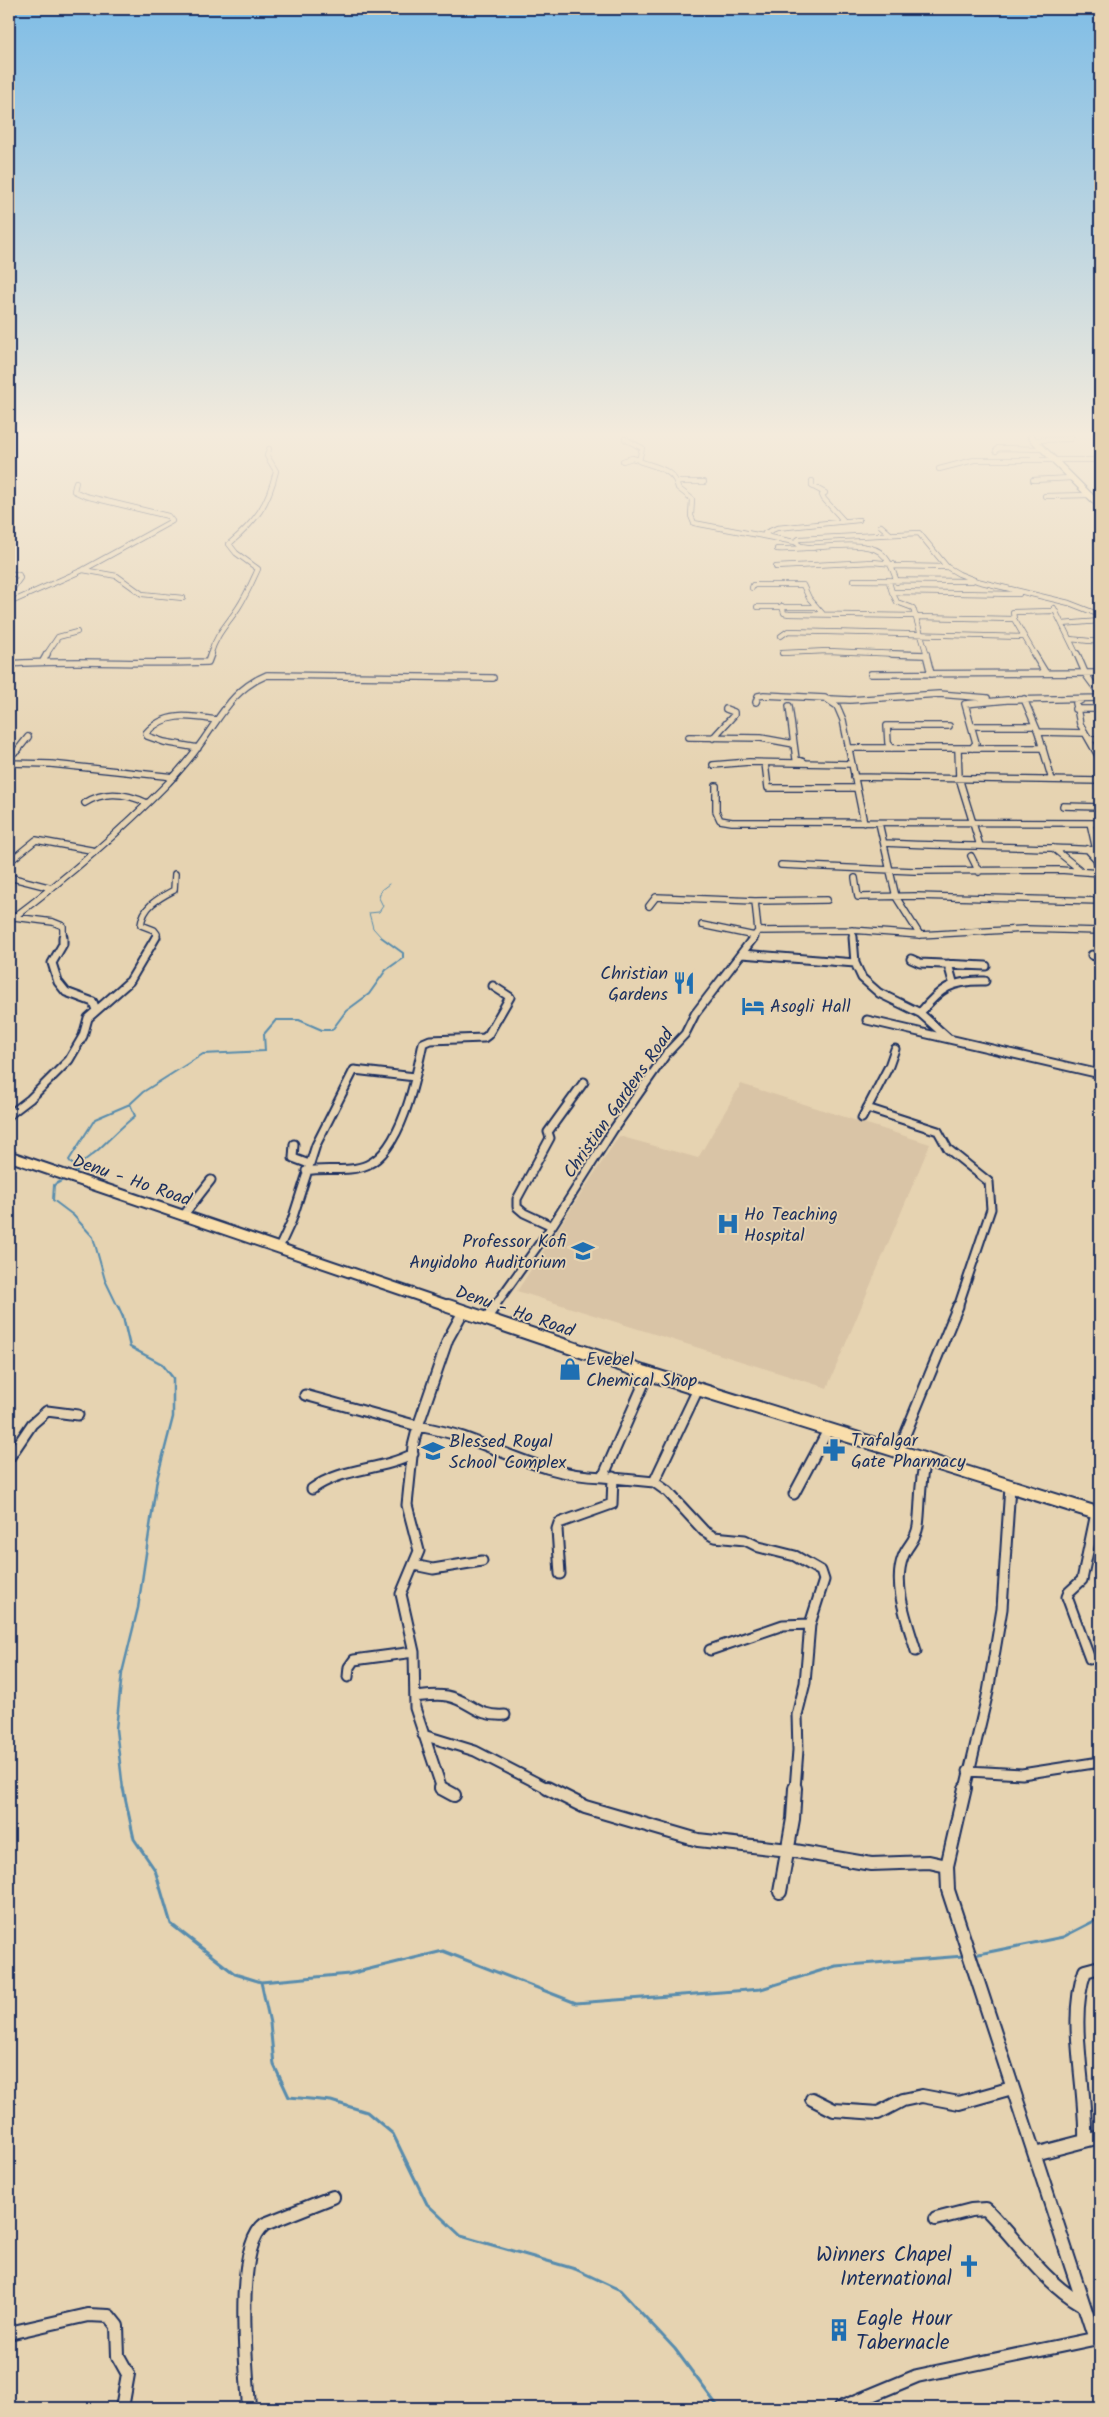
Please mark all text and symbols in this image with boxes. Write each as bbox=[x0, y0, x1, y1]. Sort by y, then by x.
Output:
place label: Christian Gardens bbox=[600, 960, 668, 1010]
restaurant icon: Christian Gardens bbox=[671, 970, 697, 996]
hotel icon: Asogli Hall bbox=[740, 993, 766, 1019]
place label: Asogli Hall bbox=[770, 993, 851, 1022]
street label: Christian Gardens Road bbox=[556, 1022, 683, 1185]
street label: Denu - Ho Road bbox=[68, 1147, 196, 1216]
place label: Ho Teaching Hospital bbox=[744, 1201, 838, 1251]
hospital icon: Ho Teaching Hospital bbox=[715, 1211, 741, 1237]
place label: Professor Kofi Anyidoho Auditorium bbox=[409, 1228, 566, 1278]
school or university icon: Professor Kofi Anyidoho Auditorium bbox=[570, 1238, 596, 1264]
street label: Denu - Ho Road bbox=[451, 1278, 579, 1347]
place label: Evebel Chemical Shop bbox=[586, 1346, 698, 1396]
shop icon: Evebel Chemical Shop bbox=[557, 1356, 583, 1382]
place label: Trafalgar Gate Pharmacy bbox=[851, 1427, 966, 1477]
place label: Blessed Royal School Complex bbox=[449, 1428, 567, 1478]
pharmacy icon: Trafalgar Gate Pharmacy bbox=[821, 1437, 847, 1463]
school or university icon: Blessed Royal School Complex bbox=[420, 1438, 446, 1464]
place label: Winners Chapel International bbox=[816, 2239, 952, 2296]
church icon: Winners Chapel International bbox=[956, 2253, 982, 2279]
place label: Eagle Hour Tabernacle bbox=[856, 2303, 953, 2360]
building icon: Eagle Hour Tabernacle bbox=[826, 2317, 852, 2343]

